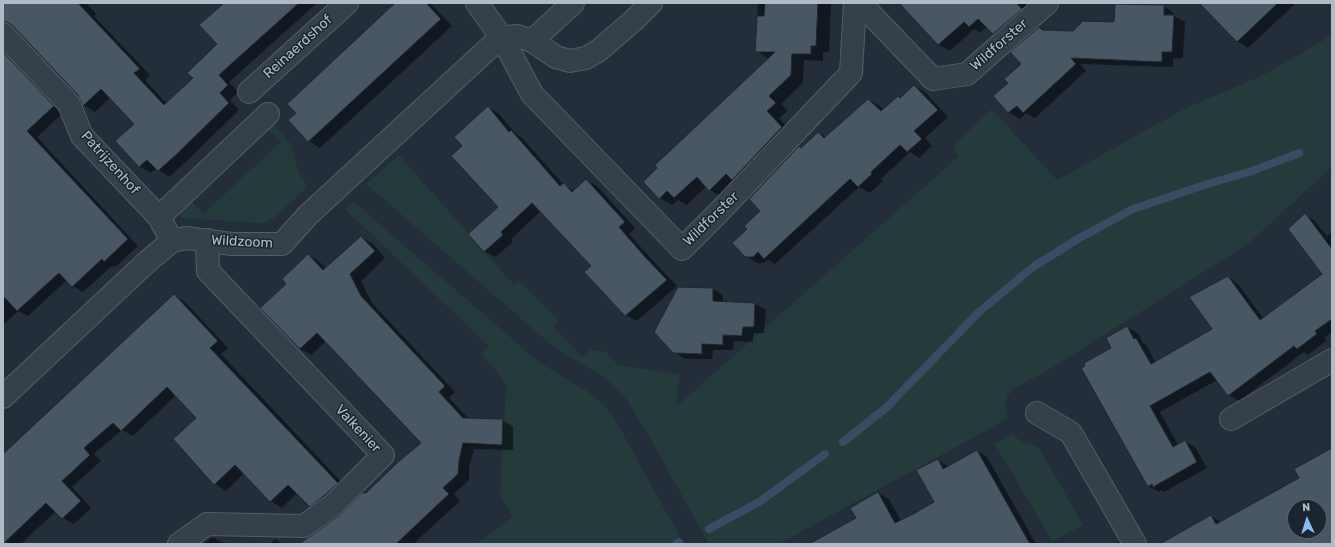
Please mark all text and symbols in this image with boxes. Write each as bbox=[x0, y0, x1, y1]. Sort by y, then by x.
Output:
street label: Reinaerdshof bbox=[260, 12, 336, 82]
street label: Wildforster bbox=[967, 15, 1031, 75]
street label: Patrijzenhof bbox=[77, 128, 143, 198]
street label: Wildforster bbox=[680, 188, 742, 250]
street label: Wildzoom bbox=[211, 232, 273, 252]
street label: Valkenier bbox=[332, 402, 384, 456]
north arrow bbox=[1287, 499, 1327, 539]
text: N bbox=[1302, 501, 1311, 514]

